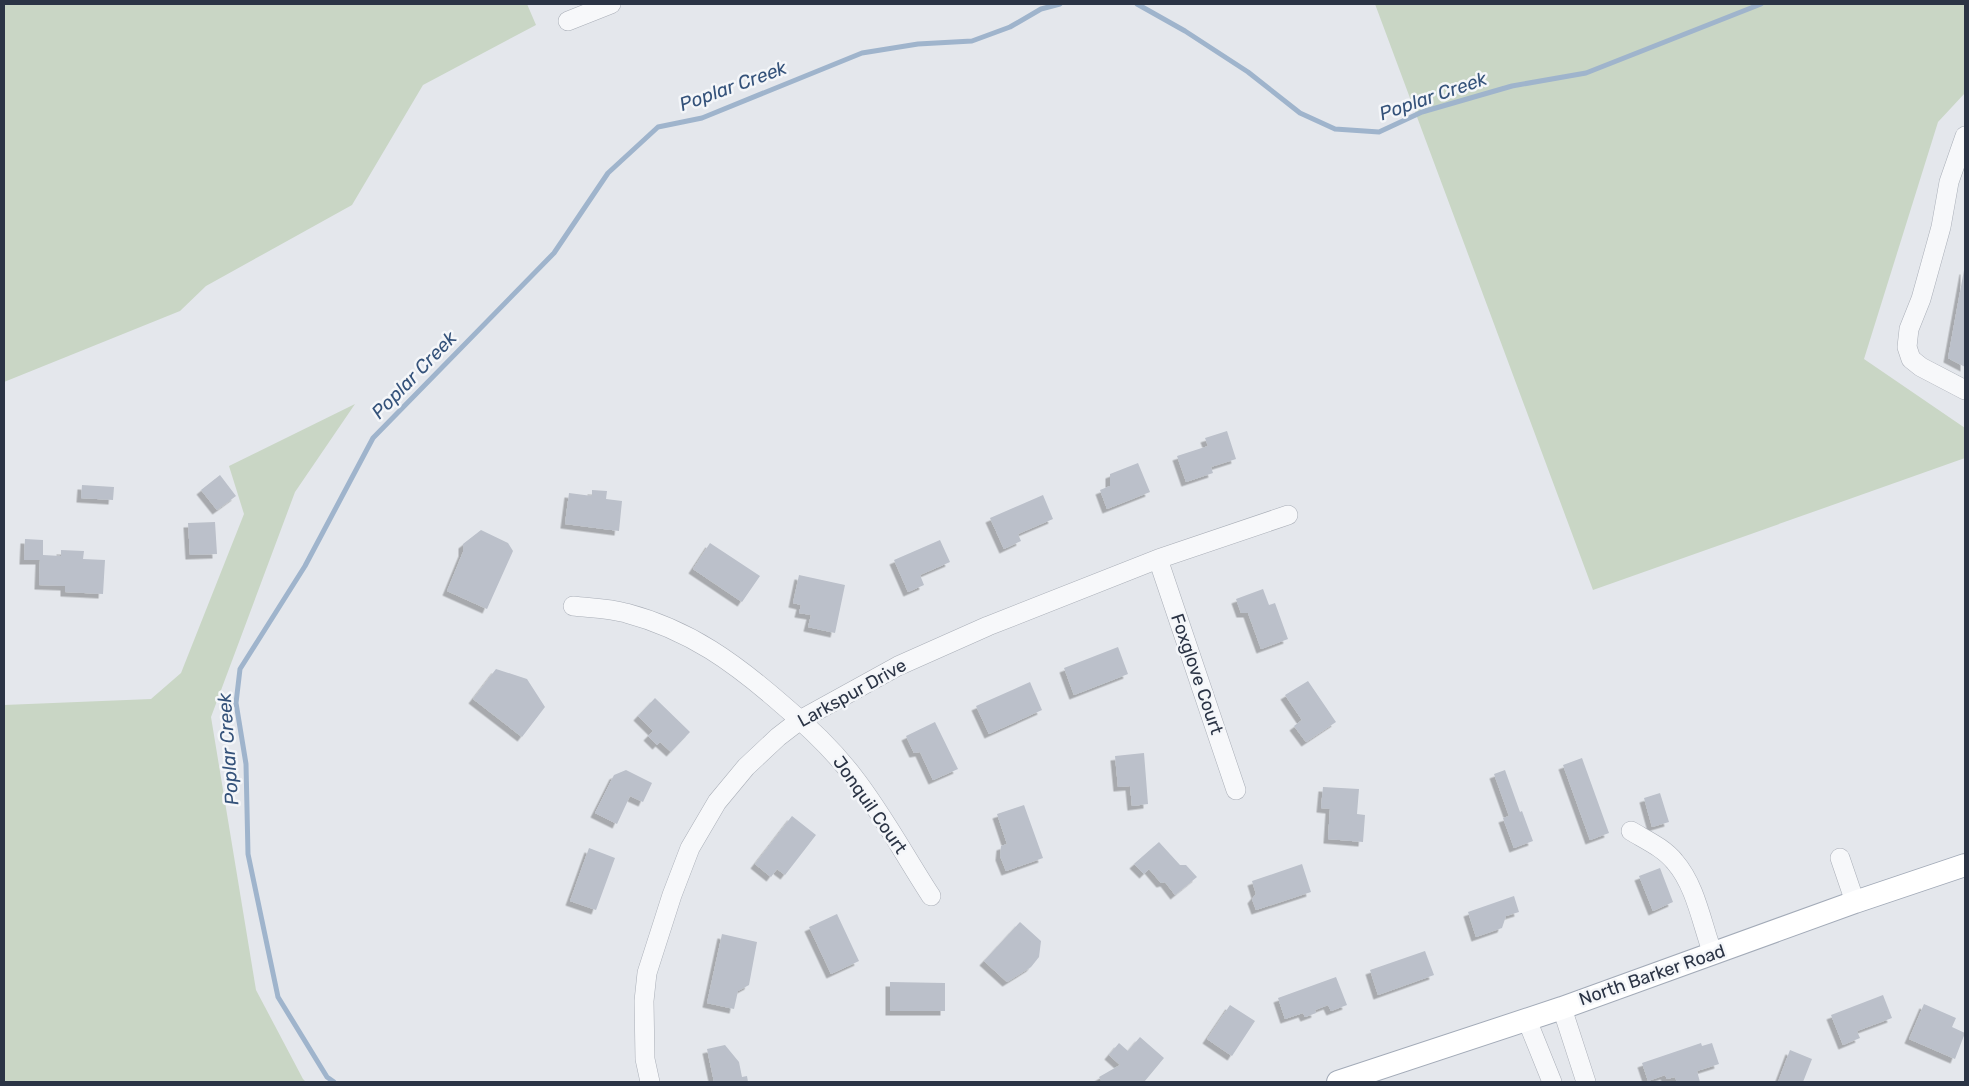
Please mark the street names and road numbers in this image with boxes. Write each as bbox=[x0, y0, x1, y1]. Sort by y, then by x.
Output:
street label: Foxglove Court bbox=[1166, 611, 1228, 737]
street label: Larkspur Drive bbox=[794, 654, 910, 732]
street label: Jonquil Court bbox=[828, 752, 912, 858]
street label: North Barker Road bbox=[1576, 940, 1728, 1010]

